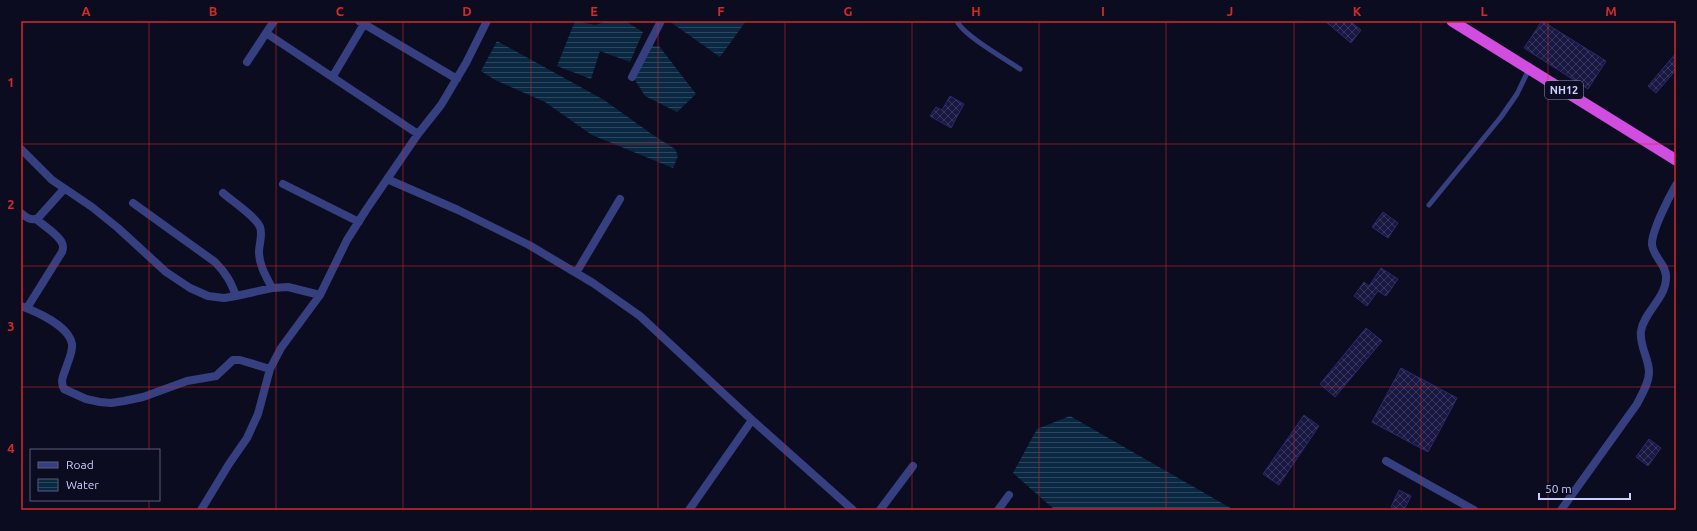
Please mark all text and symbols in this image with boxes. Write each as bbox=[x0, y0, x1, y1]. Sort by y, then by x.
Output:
text: A bbox=[81, 4, 91, 18]
text: B bbox=[209, 4, 218, 18]
text: C bbox=[336, 4, 345, 18]
text: D bbox=[462, 4, 472, 18]
text: E bbox=[590, 4, 598, 18]
text: F bbox=[717, 4, 725, 18]
text: G bbox=[844, 4, 853, 18]
text: H bbox=[971, 4, 981, 18]
text: I bbox=[1101, 4, 1105, 18]
text: J bbox=[1227, 4, 1233, 18]
text: K bbox=[1353, 4, 1362, 18]
text: L bbox=[1480, 4, 1488, 18]
text: M bbox=[1605, 4, 1617, 18]
text: 1 bbox=[7, 75, 15, 89]
road number: NH12 bbox=[1545, 81, 1583, 99]
text: 2 bbox=[7, 197, 15, 211]
text: 3 bbox=[7, 319, 15, 333]
text: 4 bbox=[7, 441, 15, 455]
legend bbox=[30, 449, 160, 501]
text: Road bbox=[66, 458, 94, 471]
scale bar bbox=[1539, 475, 1630, 501]
text: Water bbox=[66, 478, 99, 491]
text: 50 m bbox=[1545, 482, 1572, 495]

